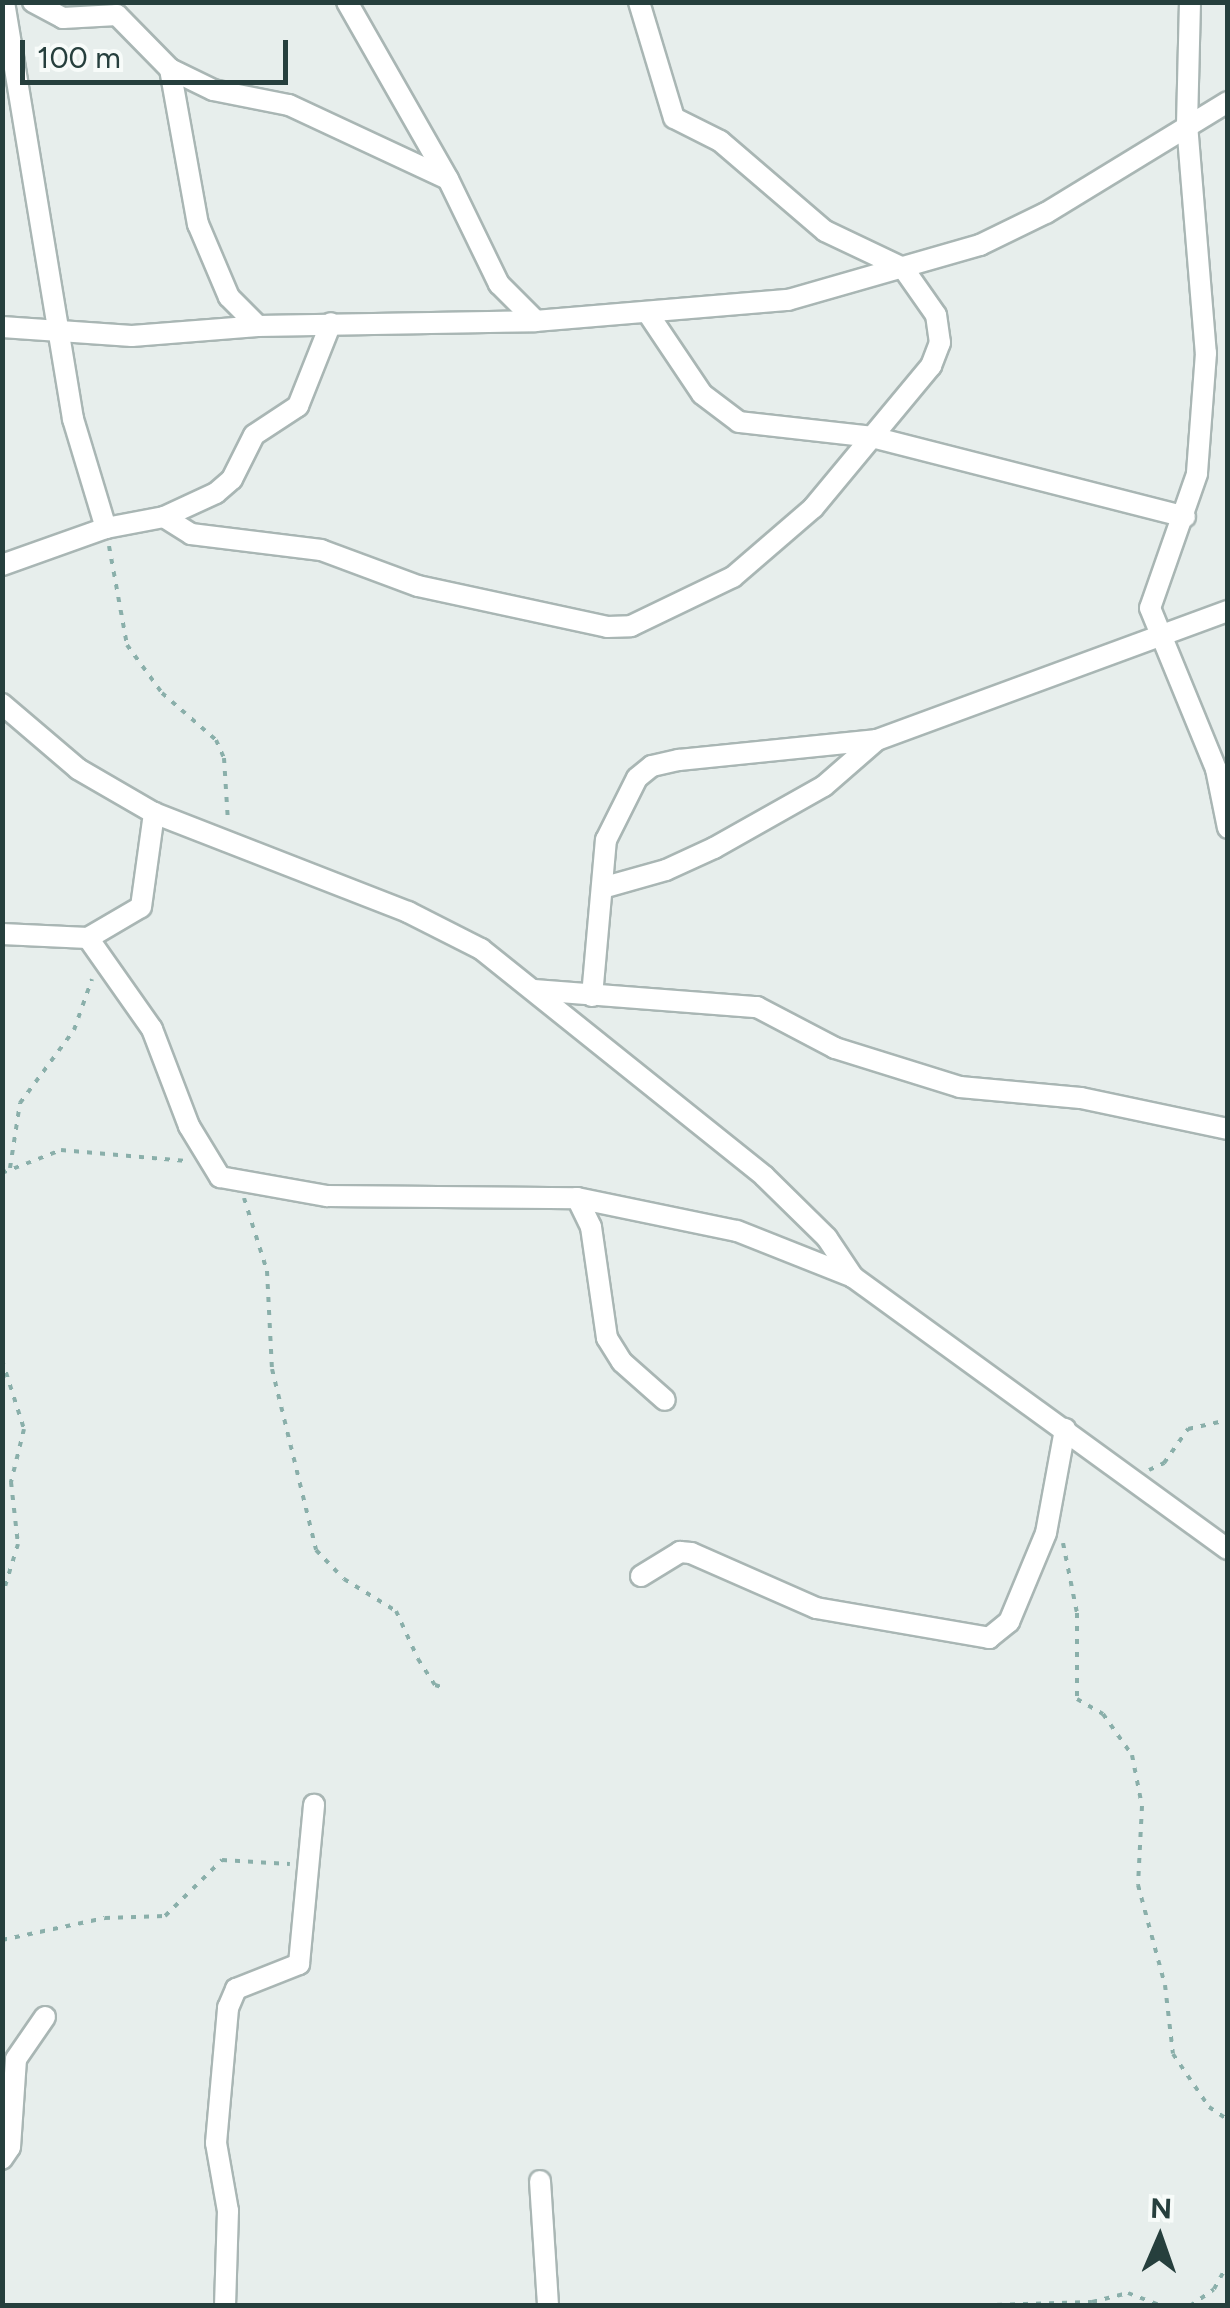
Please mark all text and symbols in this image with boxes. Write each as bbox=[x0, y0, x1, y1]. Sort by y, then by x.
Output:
scale bar bbox=[25, 20, 292, 82]
text: 100 m bbox=[37, 39, 121, 76]
north arrow bbox=[1110, 2188, 1210, 2288]
text: N bbox=[1150, 2191, 1172, 2225]

